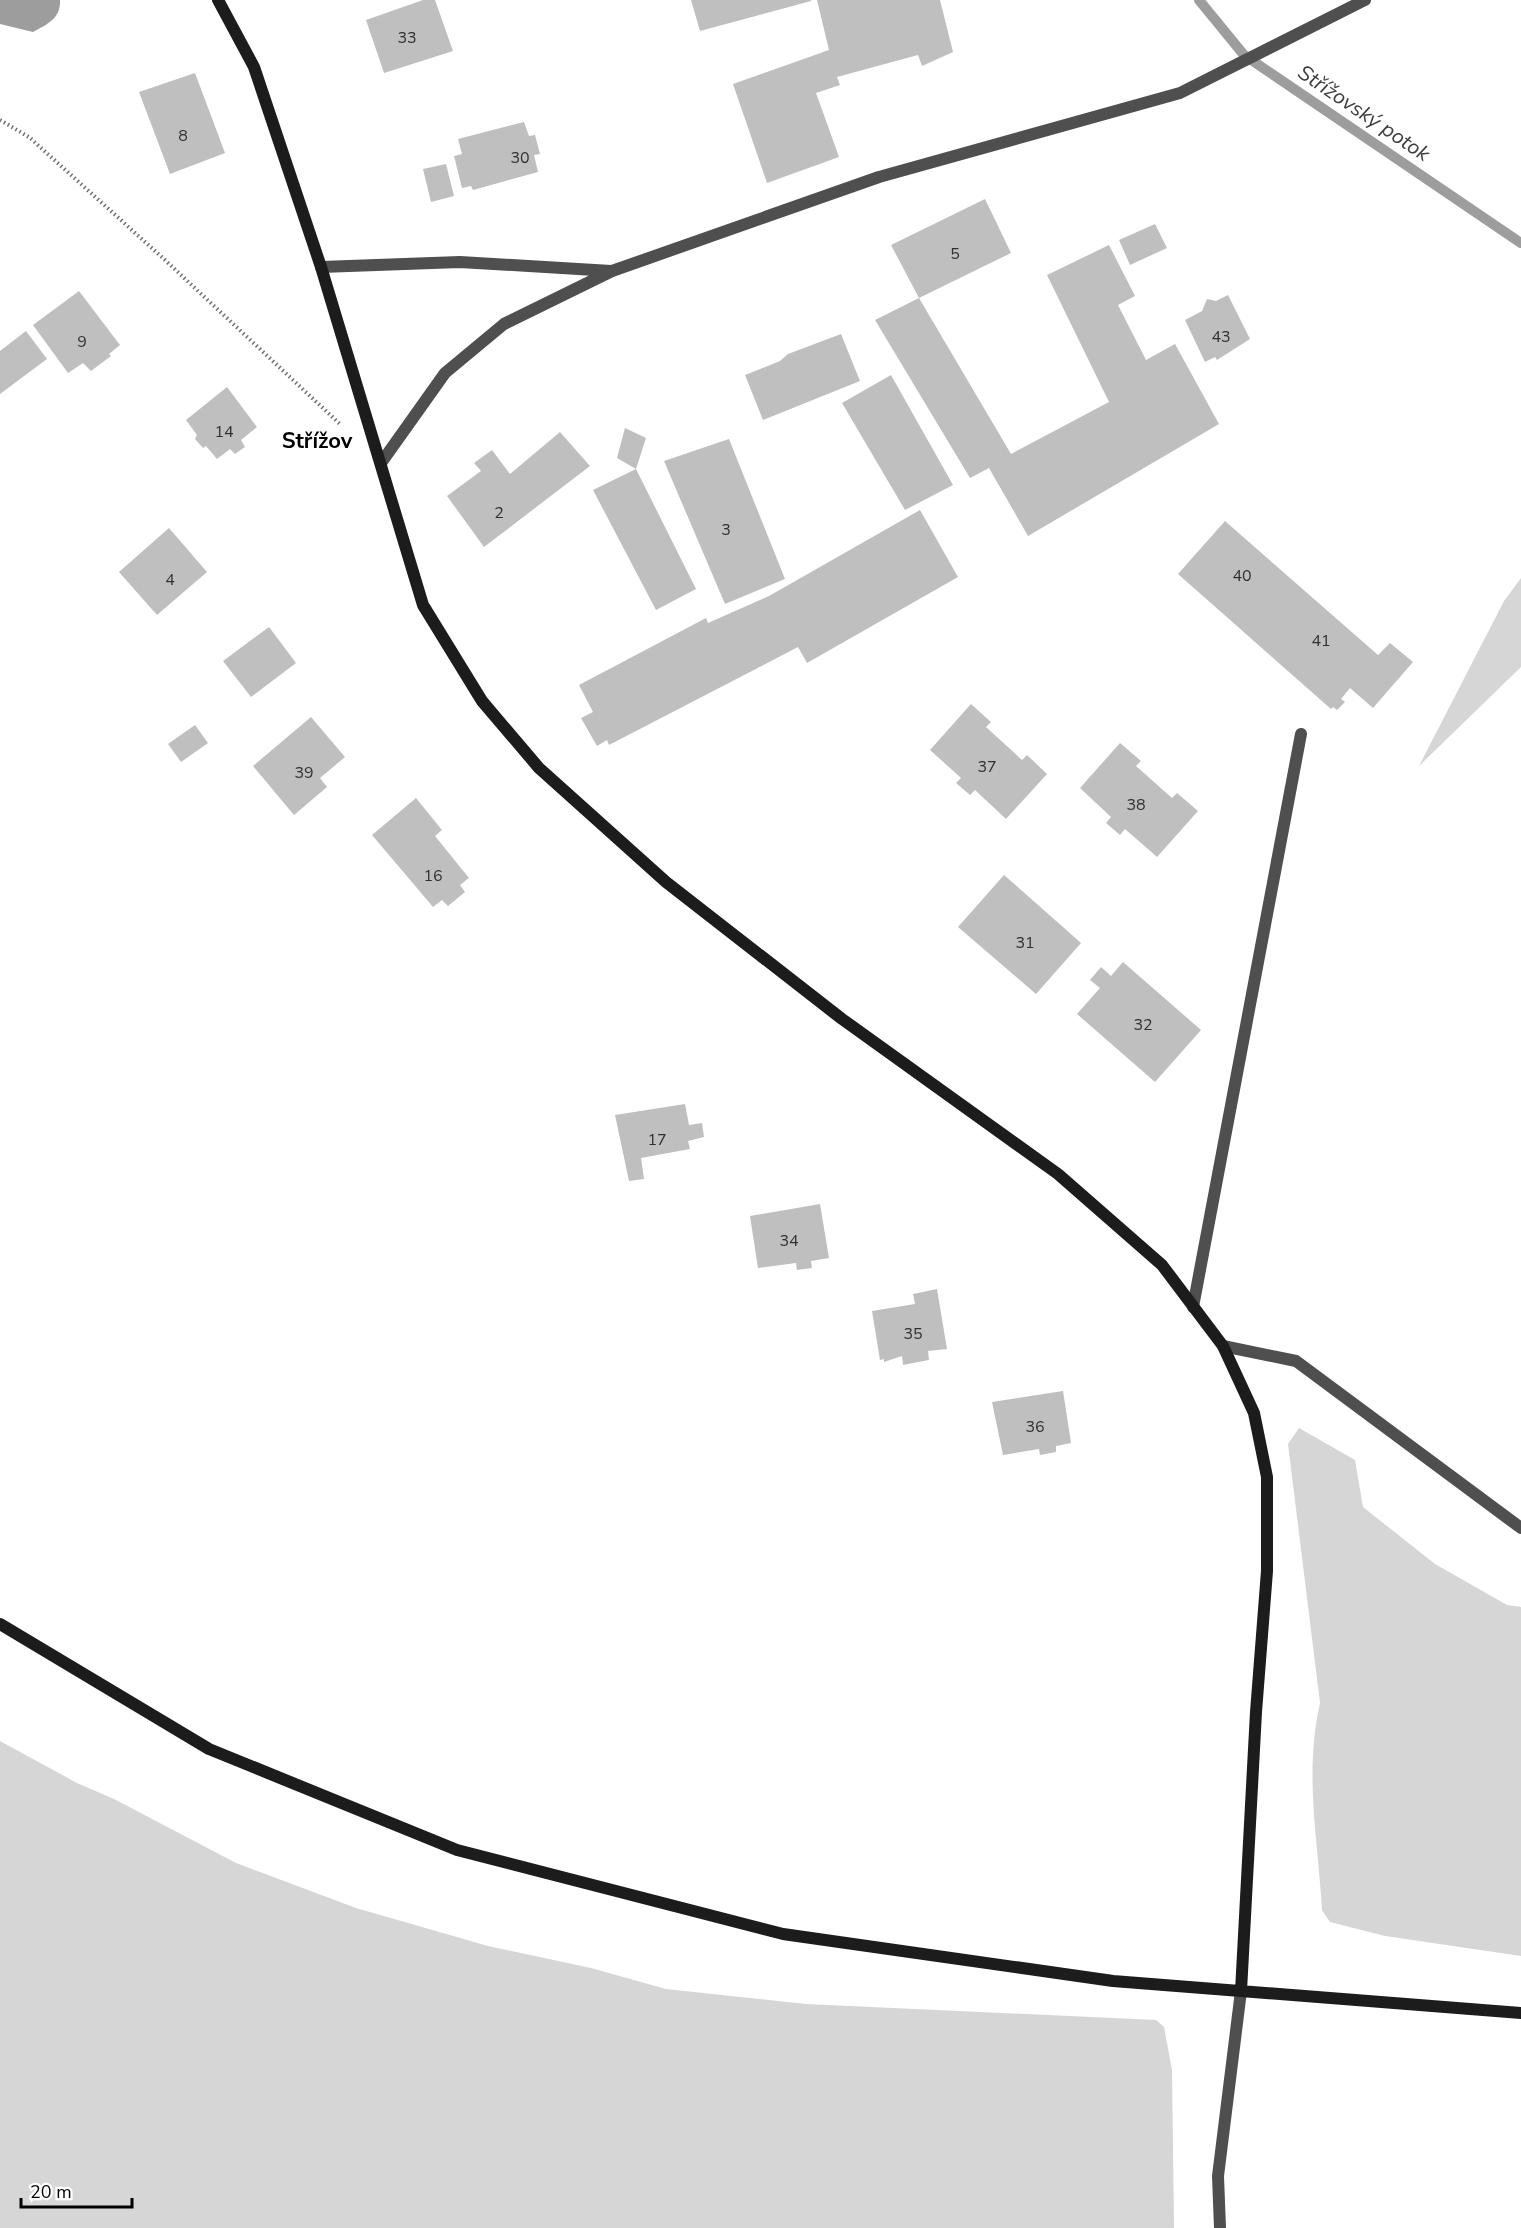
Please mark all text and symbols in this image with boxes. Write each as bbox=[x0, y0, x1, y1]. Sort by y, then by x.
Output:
house number: 33 bbox=[397, 27, 417, 49]
water label: Střížovský potok bbox=[1292, 58, 1436, 168]
house number: 8 bbox=[178, 125, 188, 147]
house number: 30 bbox=[510, 147, 530, 169]
house number: 5 bbox=[950, 243, 960, 265]
house number: 43 bbox=[1211, 326, 1231, 348]
house number: 9 bbox=[77, 331, 87, 353]
house number: 14 bbox=[214, 421, 234, 443]
district label: Střížov bbox=[282, 426, 353, 456]
house number: 2 bbox=[494, 502, 504, 524]
house number: 3 bbox=[721, 519, 731, 541]
house number: 40 bbox=[1232, 565, 1252, 587]
house number: 4 bbox=[165, 569, 175, 591]
house number: 41 bbox=[1311, 630, 1331, 652]
house number: 37 bbox=[977, 756, 997, 778]
house number: 39 bbox=[294, 762, 314, 784]
house number: 38 bbox=[1126, 794, 1146, 816]
house number: 16 bbox=[423, 865, 443, 887]
house number: 31 bbox=[1015, 932, 1035, 954]
house number: 32 bbox=[1133, 1014, 1153, 1036]
house number: 17 bbox=[647, 1129, 667, 1151]
house number: 34 bbox=[779, 1230, 799, 1252]
house number: 35 bbox=[903, 1323, 923, 1345]
house number: 36 bbox=[1025, 1416, 1045, 1438]
scale bar bbox=[21, 2171, 132, 2209]
text: 20 m bbox=[30, 2180, 72, 2204]

